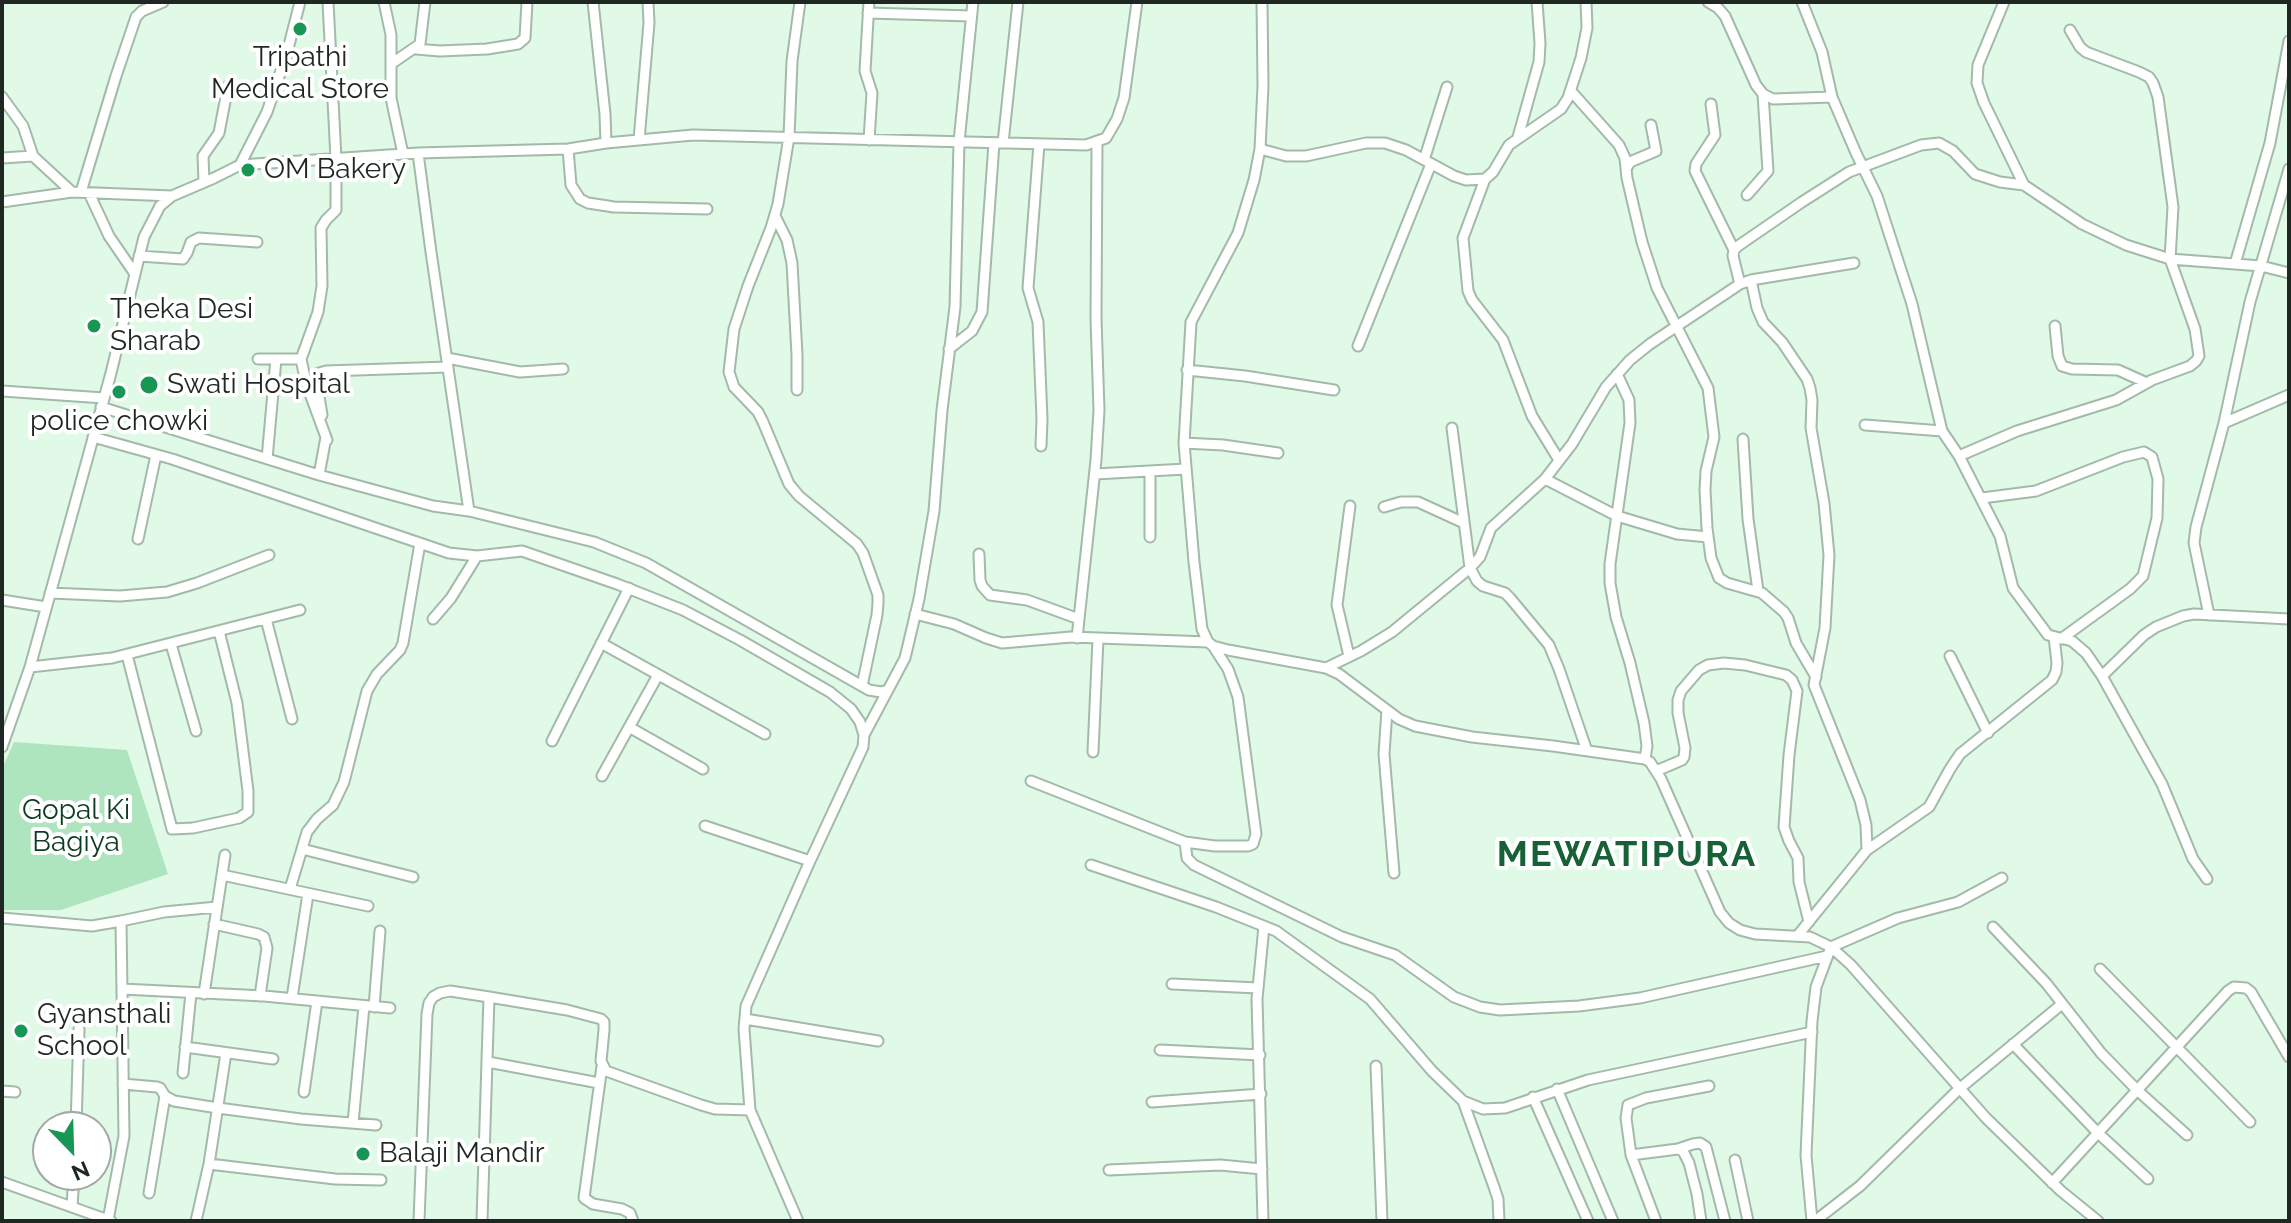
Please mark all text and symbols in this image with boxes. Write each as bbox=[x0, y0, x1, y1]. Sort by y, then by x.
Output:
marker: Tripathi Medical Store bbox=[291, 20, 309, 38]
place label: Tripathi Medical Store bbox=[211, 41, 389, 107]
place label: OM Bakery bbox=[264, 153, 406, 187]
marker: OM Bakery bbox=[239, 161, 257, 179]
place label: Theka Desi Sharab bbox=[110, 293, 253, 359]
marker: Theka Desi Sharab bbox=[85, 317, 103, 335]
place label: Swati Hospital bbox=[167, 368, 350, 402]
marker: Swati Hospital bbox=[138, 374, 160, 396]
marker: police chowki bbox=[110, 383, 128, 401]
place label: police chowki bbox=[30, 405, 208, 439]
park label: Gopal Ki Bagiya bbox=[22, 794, 130, 860]
district label: MEWATIPURA bbox=[1497, 833, 1757, 877]
place label: Gyansthali School bbox=[37, 998, 171, 1064]
marker: Gyansthali School bbox=[12, 1022, 30, 1040]
north arrow bbox=[32, 1111, 112, 1191]
place label: Balaji Mandir bbox=[379, 1137, 545, 1171]
marker: Balaji Mandir bbox=[354, 1145, 372, 1163]
text: N bbox=[68, 1156, 93, 1186]

